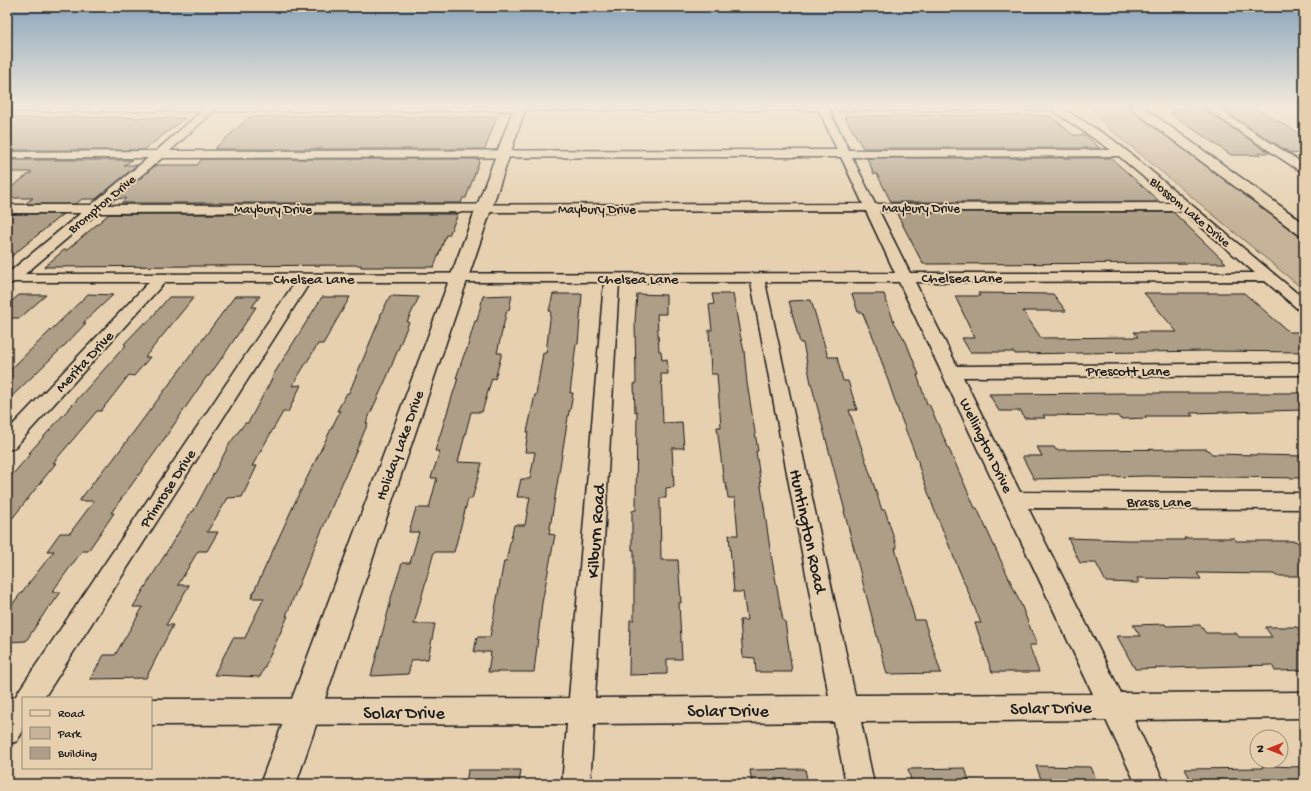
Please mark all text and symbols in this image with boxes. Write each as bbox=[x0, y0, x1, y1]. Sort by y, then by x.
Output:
street label: Brompton Drive bbox=[65, 172, 140, 238]
street label: Blossom Lake Drive bbox=[1145, 174, 1233, 251]
street label: Maybury Drive bbox=[882, 202, 960, 217]
street label: Maybury Drive bbox=[234, 203, 312, 218]
street label: Maybury Drive bbox=[558, 203, 636, 218]
street label: Chelsea Lane bbox=[921, 270, 1003, 288]
street label: Chelsea Lane bbox=[273, 271, 355, 289]
street label: Chelsea Lane bbox=[597, 271, 679, 289]
street label: Merita Drive bbox=[52, 328, 119, 397]
street label: Prescott Lane bbox=[1085, 363, 1170, 381]
street label: Holiday Lake Drive bbox=[373, 388, 429, 503]
street label: Wellington Drive bbox=[954, 396, 1016, 496]
street label: Primrose Drive bbox=[136, 446, 201, 533]
street label: Huntington Road bbox=[783, 468, 830, 597]
street label: Kilburn Road bbox=[584, 482, 611, 579]
street label: Brass Lane bbox=[1126, 494, 1192, 512]
legend bbox=[22, 697, 152, 769]
street label: Solar Drive bbox=[1010, 698, 1093, 721]
street label: Solar Drive bbox=[687, 702, 769, 723]
street label: Solar Drive bbox=[363, 704, 445, 725]
text: Road bbox=[58, 708, 85, 722]
text: Park bbox=[57, 728, 83, 742]
north arrow bbox=[1249, 729, 1289, 769]
text: N bbox=[1255, 745, 1267, 753]
text: Building bbox=[57, 748, 97, 762]

